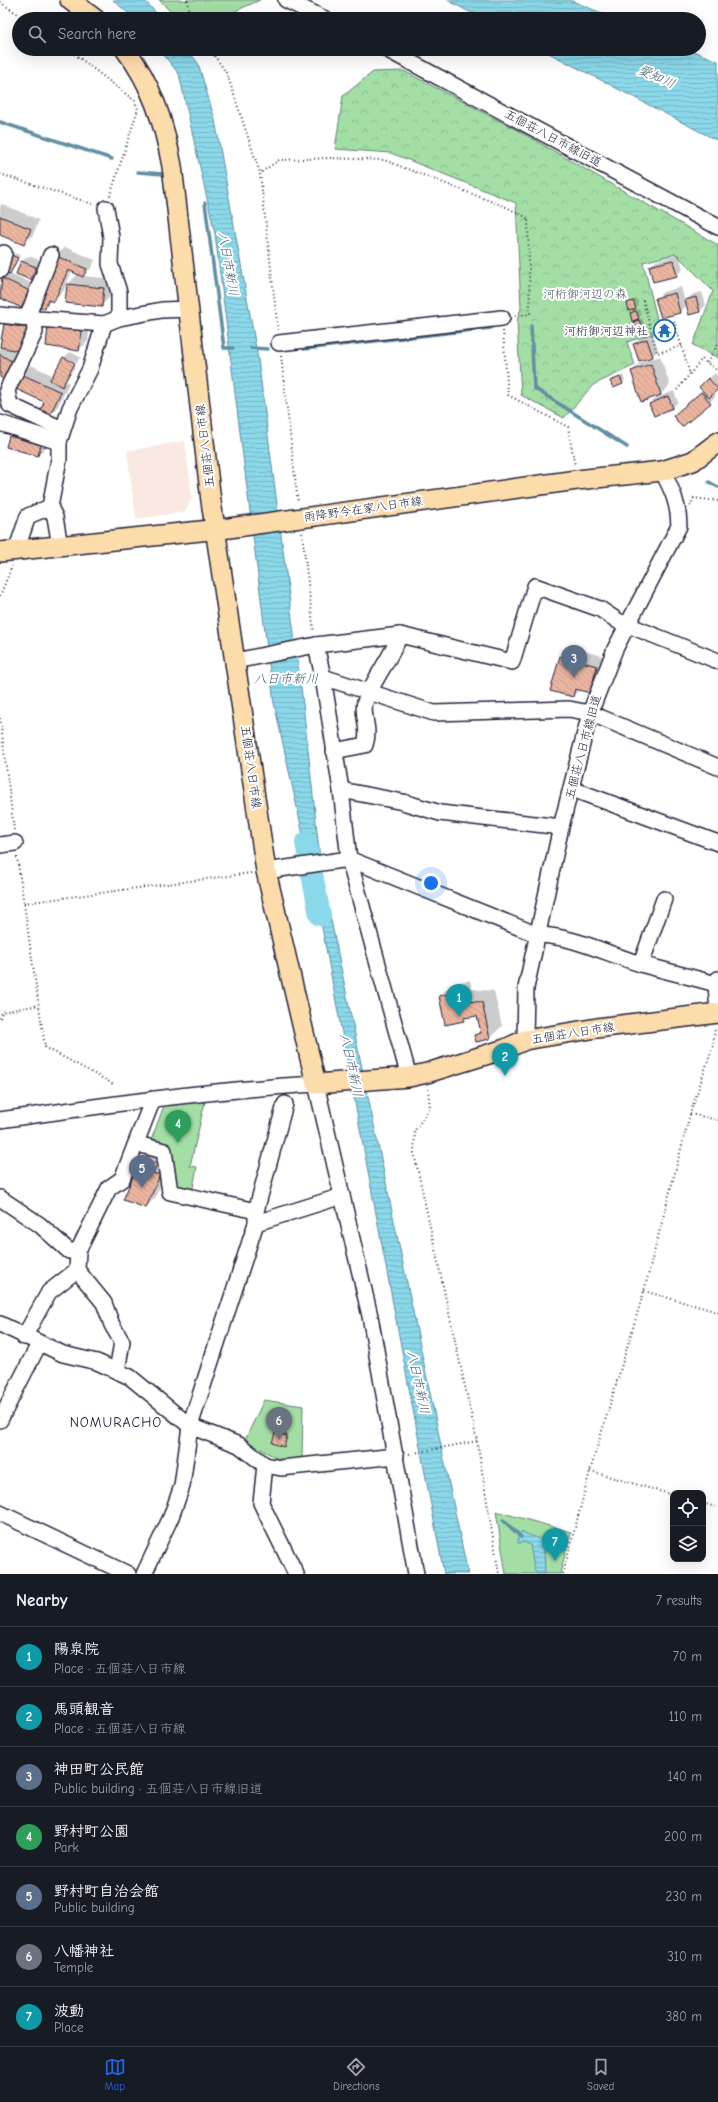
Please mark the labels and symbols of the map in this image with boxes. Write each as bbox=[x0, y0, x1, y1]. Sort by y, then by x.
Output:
water label: 愛知川 bbox=[636, 62, 678, 91]
street label: 五個荘八日市線旧道 bbox=[502, 106, 604, 170]
water label: 八日市新川 bbox=[215, 231, 242, 297]
park label: 河桁御河辺の森 bbox=[543, 287, 627, 301]
temple icon: 河桁御河辺神社 bbox=[651, 318, 677, 344]
place label: 河桁御河辺神社 bbox=[564, 324, 648, 338]
street label: 五個荘八日市線 bbox=[193, 403, 217, 489]
street label: 雨降野今在家八日市線 bbox=[303, 494, 423, 524]
pin: 3 bbox=[561, 645, 587, 678]
water label: 八日市新川 bbox=[253, 671, 319, 686]
street label: 五個荘八日市線旧道 bbox=[562, 693, 604, 801]
street label: 五個荘八日市線 bbox=[238, 724, 264, 810]
your location bbox=[421, 873, 441, 893]
pin: 1 bbox=[446, 984, 472, 1017]
street label: 五個荘八日市線 bbox=[530, 1020, 616, 1046]
water label: 八日市新川 bbox=[337, 1032, 366, 1098]
pin: 2 bbox=[492, 1043, 518, 1076]
pin: 4 bbox=[165, 1110, 191, 1143]
pin: 5 bbox=[129, 1155, 155, 1188]
water label: 八日市新川 bbox=[404, 1349, 433, 1415]
pin: 6 bbox=[266, 1407, 292, 1440]
district label: NOMURACHO bbox=[70, 1414, 162, 1431]
pin: 7 bbox=[542, 1528, 568, 1561]

